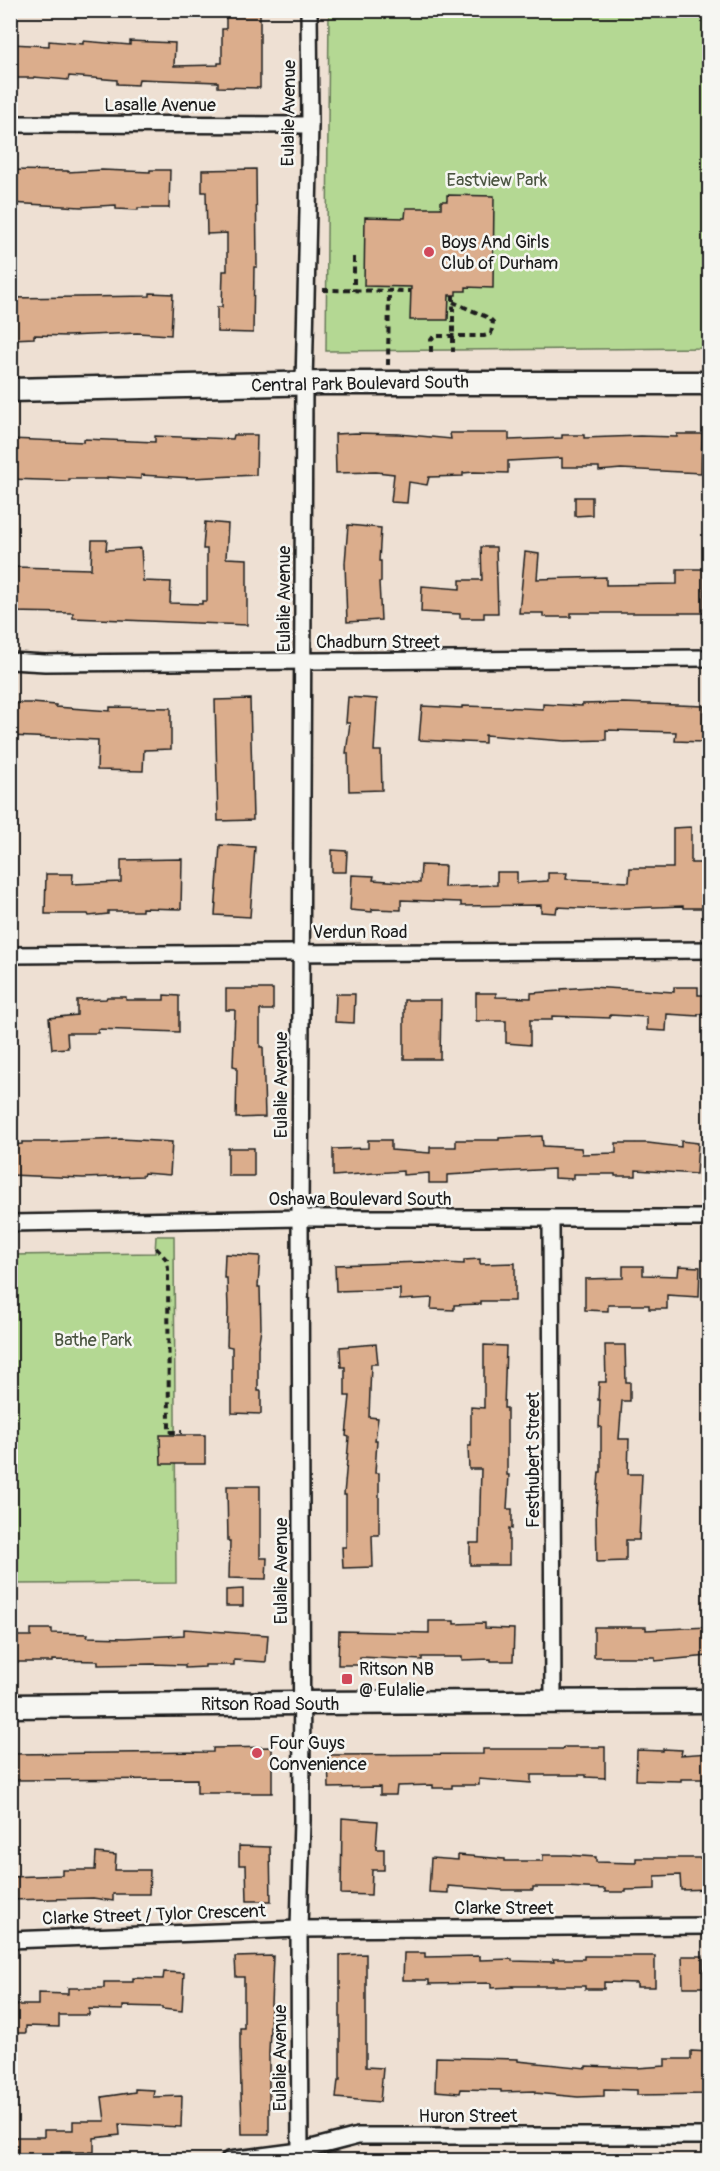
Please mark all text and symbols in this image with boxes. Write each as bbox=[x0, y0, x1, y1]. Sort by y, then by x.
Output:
street label: Eulalie Avenue bbox=[277, 59, 301, 167]
street label: Lasalle Avenue bbox=[104, 94, 216, 117]
park label: Eastview Park bbox=[447, 169, 548, 192]
place label: Boys And Girls Club of Durham bbox=[441, 231, 558, 275]
marker: Boys And Girls Club of Durham bbox=[422, 245, 436, 259]
street label: Central Park Boulevard South bbox=[251, 371, 469, 397]
street label: Eulalie Avenue bbox=[273, 546, 296, 652]
street label: Chadburn Street bbox=[316, 631, 441, 654]
street label: Verdun Road bbox=[313, 921, 407, 944]
street label: Eulalie Avenue bbox=[270, 1032, 293, 1138]
street label: Oshawa Boulevard South bbox=[269, 1188, 451, 1211]
park label: Bathe Park bbox=[54, 1329, 132, 1352]
street label: Festhubert Street bbox=[522, 1391, 545, 1528]
street label: Eulalie Avenue bbox=[270, 1518, 293, 1624]
place label: Ritson NB @ Eulalie bbox=[359, 1658, 434, 1702]
marker: Ritson NB @ Eulalie bbox=[340, 1672, 354, 1686]
street label: Ritson Road South bbox=[201, 1693, 339, 1716]
place label: Four Guys Convenience bbox=[269, 1732, 367, 1776]
marker: Four Guys Convenience bbox=[250, 1746, 264, 1760]
street label: Clarke Street bbox=[454, 1897, 554, 1920]
street label: Clarke Street / Tylor Crescent bbox=[42, 1900, 267, 1930]
street label: Eulalie Avenue bbox=[269, 2005, 292, 2111]
street label: Huron Street bbox=[419, 2105, 518, 2128]

